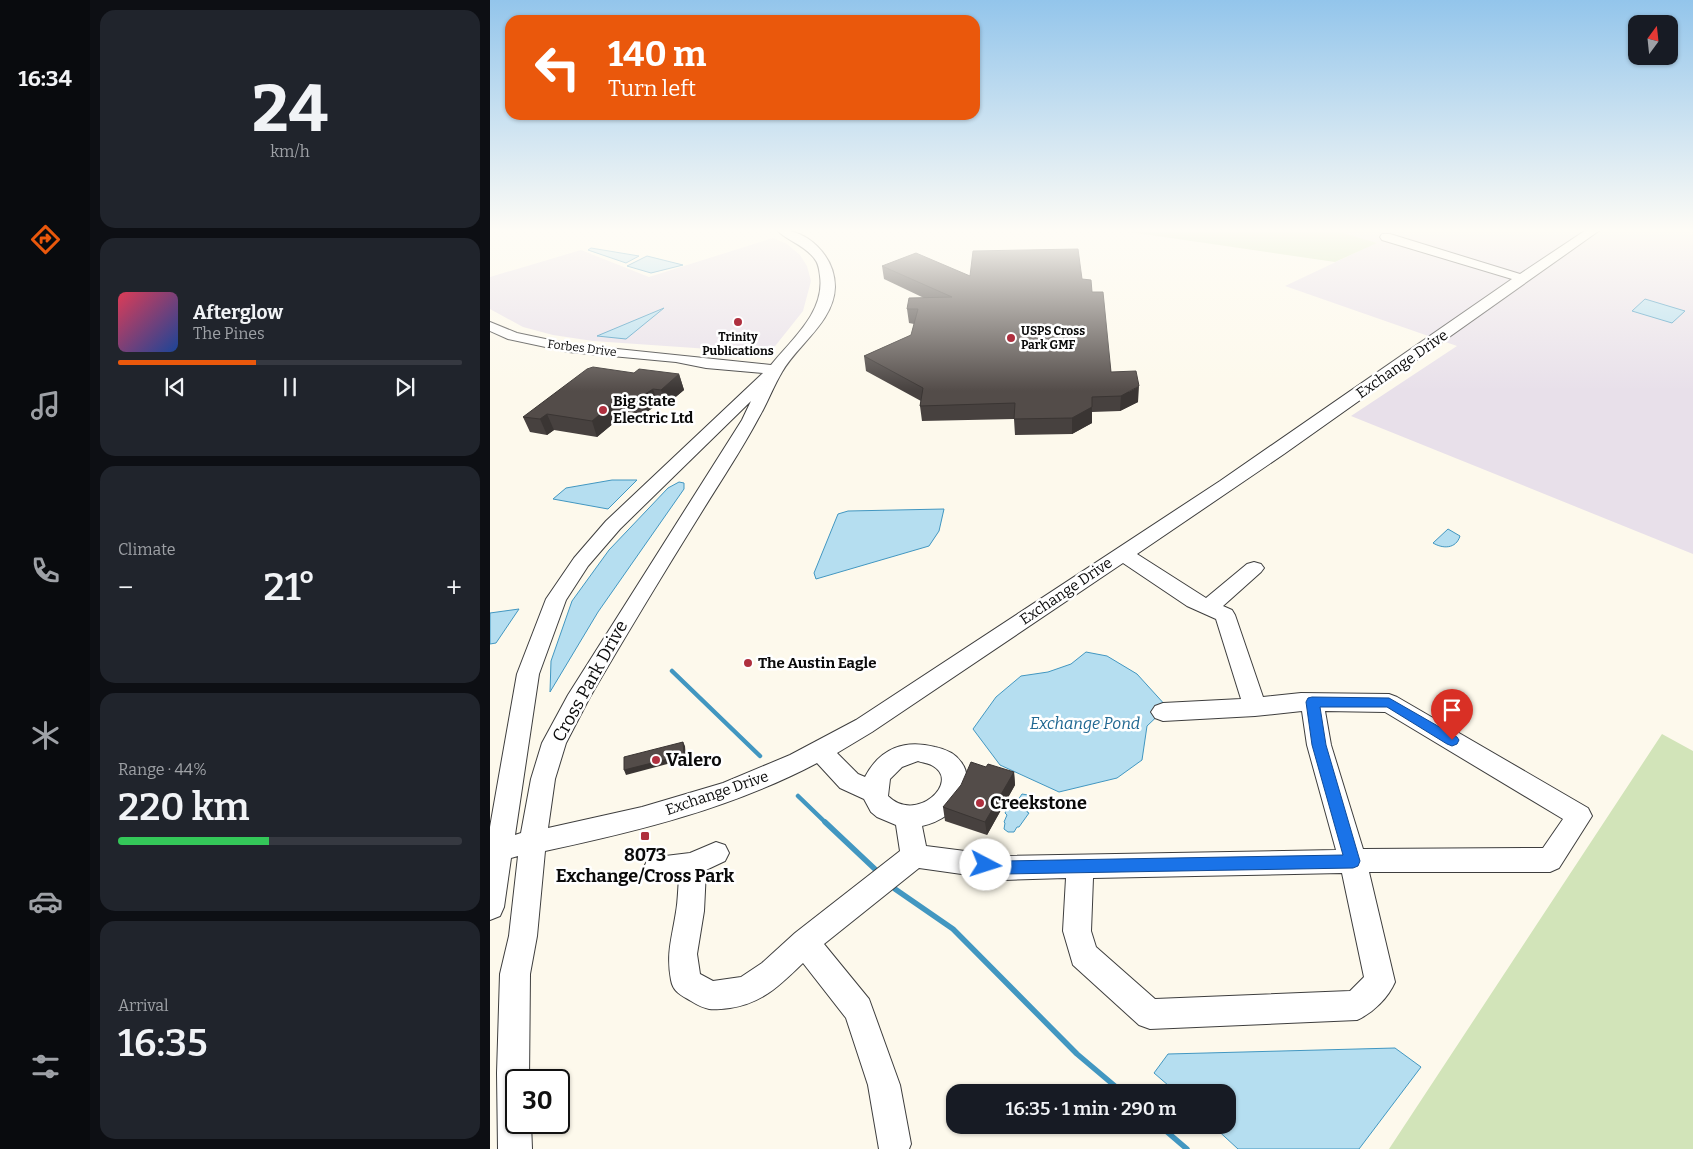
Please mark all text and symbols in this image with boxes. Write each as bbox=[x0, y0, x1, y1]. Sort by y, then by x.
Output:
north arrow bbox=[1628, 15, 1678, 65]
map controls bbox=[1628, 15, 1678, 65]
text: 140 m bbox=[608, 33, 706, 75]
icon: left bbox=[525, 35, 590, 100]
text: 16:34 bbox=[18, 65, 72, 92]
text: 24 bbox=[252, 70, 328, 148]
text: Turn left bbox=[608, 75, 696, 102]
text: km/h bbox=[270, 142, 310, 161]
icon: directions bbox=[28, 222, 63, 257]
text: Afterglow bbox=[193, 301, 283, 324]
marker: Trinity Publications bbox=[732, 316, 744, 328]
text: The Pines bbox=[193, 324, 265, 343]
place label: USPS Cross Park GMF bbox=[1021, 324, 1085, 352]
street label: Exchange Drive bbox=[1353, 326, 1451, 402]
place label: Trinity Publications bbox=[702, 330, 774, 358]
marker: USPS Cross Park GMF bbox=[1005, 332, 1017, 344]
street label: Forbes Drive bbox=[547, 337, 617, 359]
icon: previous bbox=[161, 373, 189, 401]
icon: pause bbox=[276, 373, 304, 401]
icon: next bbox=[391, 373, 419, 401]
icon: music bbox=[28, 388, 63, 423]
place label: Big State Electric Ltd bbox=[613, 392, 693, 427]
marker: Big State Electric Ltd bbox=[597, 404, 609, 416]
text: Climate bbox=[118, 540, 176, 559]
icon: phone bbox=[28, 553, 63, 588]
street label: Exchange Drive bbox=[1016, 553, 1116, 629]
text: 21° bbox=[264, 564, 316, 610]
text: − bbox=[118, 571, 133, 604]
text: + bbox=[446, 571, 462, 604]
street label: Cross Park Drive bbox=[547, 616, 633, 746]
place label: The Austin Eagle bbox=[758, 654, 876, 672]
marker: The Austin Eagle bbox=[742, 657, 754, 669]
pin bbox=[1431, 689, 1473, 740]
icon: arrive bbox=[1438, 696, 1466, 724]
water label: Exchange Pond bbox=[1030, 714, 1140, 733]
icon: climate bbox=[28, 718, 63, 753]
place label: Valero bbox=[666, 749, 722, 771]
marker: Valero bbox=[650, 754, 662, 766]
text: Range · 44% bbox=[118, 760, 207, 779]
street label: Exchange Drive bbox=[663, 767, 771, 819]
text: 220 km bbox=[118, 784, 250, 830]
place label: Creekstone bbox=[990, 792, 1087, 814]
marker: Creekstone bbox=[974, 797, 986, 809]
marker: 8073 Exchange/Cross Park bbox=[639, 830, 651, 842]
position arrow bbox=[959, 838, 1011, 890]
place label: 8073 Exchange/Cross Park bbox=[556, 844, 734, 887]
icon: car bbox=[28, 884, 63, 919]
text: Arrival bbox=[118, 996, 169, 1015]
text: 16:35 bbox=[118, 1020, 208, 1066]
icon: filters bbox=[28, 1049, 63, 1084]
speed limit sign: 30 bbox=[505, 1069, 570, 1134]
text: 16:35 · 1 min · 290 m bbox=[1006, 1097, 1176, 1120]

